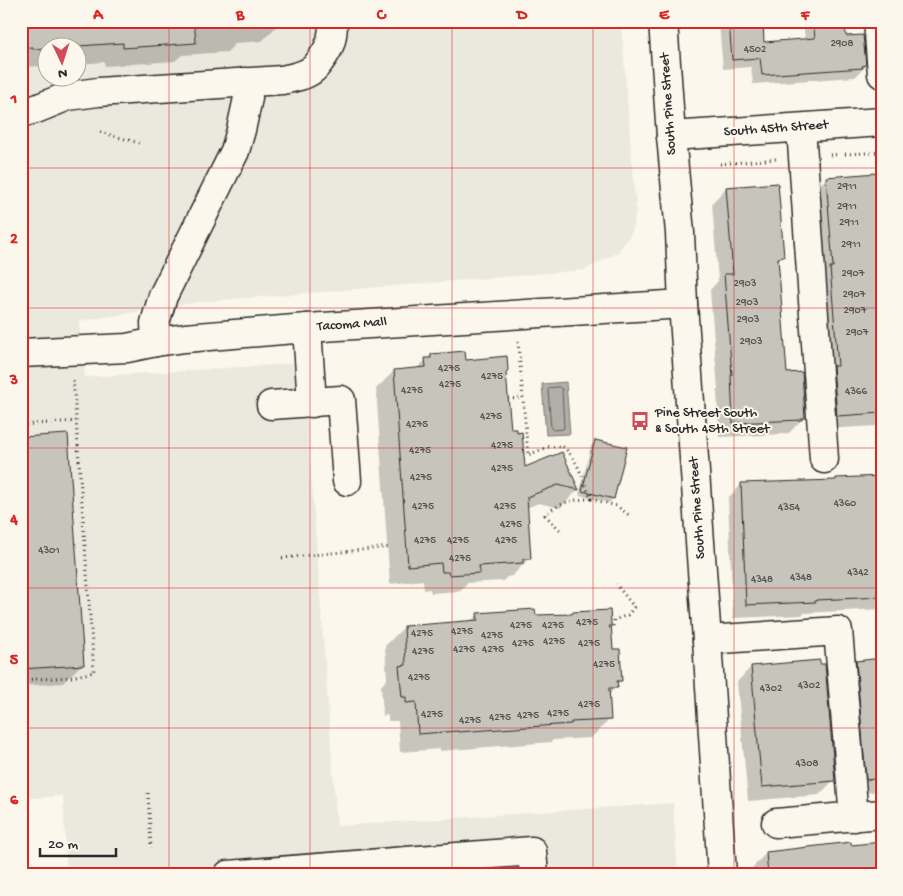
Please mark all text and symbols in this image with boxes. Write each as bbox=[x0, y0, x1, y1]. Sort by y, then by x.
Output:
text: A bbox=[92, 7, 104, 26]
text: B bbox=[235, 7, 245, 26]
text: C bbox=[376, 7, 387, 26]
text: D bbox=[515, 7, 528, 26]
text: E bbox=[659, 7, 670, 26]
text: F bbox=[800, 7, 811, 26]
north arrow bbox=[38, 38, 88, 88]
house number: 2908 bbox=[830, 38, 854, 50]
house number: 4502 bbox=[744, 44, 767, 56]
street label: South Pine Street bbox=[657, 51, 681, 156]
text: N bbox=[58, 64, 68, 81]
text: 1 bbox=[10, 91, 17, 110]
street label: South 45th Street bbox=[723, 117, 830, 141]
house number: 2911 bbox=[837, 181, 857, 193]
house number: 2911 bbox=[837, 201, 857, 213]
house number: 2911 bbox=[839, 217, 859, 229]
text: 2 bbox=[10, 231, 18, 250]
house number: 2911 bbox=[841, 239, 861, 251]
house number: 2907 bbox=[842, 268, 865, 280]
house number: 2903 bbox=[734, 278, 757, 290]
house number: 2907 bbox=[843, 289, 866, 301]
house number: 2903 bbox=[736, 297, 759, 309]
house number: 2907 bbox=[844, 305, 867, 317]
street label: Tacoma Mall bbox=[316, 314, 387, 336]
house number: 2903 bbox=[737, 314, 760, 326]
house number: 2907 bbox=[846, 327, 869, 339]
house number: 2903 bbox=[740, 336, 763, 348]
house number: 4275 bbox=[438, 363, 460, 375]
house number: 4275 bbox=[481, 371, 503, 383]
text: 3 bbox=[9, 372, 18, 391]
house number: 4275 bbox=[439, 379, 461, 391]
house number: 4275 bbox=[401, 385, 423, 397]
house number: 4366 bbox=[845, 386, 867, 398]
place label: Pine Street South & South 45th Street bbox=[654, 405, 771, 438]
bus stop icon: Pine Street South & South 45th Street bbox=[629, 410, 651, 432]
house number: 4275 bbox=[480, 411, 502, 423]
house number: 4275 bbox=[406, 419, 428, 431]
house number: 4275 bbox=[491, 440, 513, 452]
house number: 4275 bbox=[409, 445, 431, 457]
street label: South Pine Street bbox=[686, 455, 710, 560]
house number: 4275 bbox=[491, 463, 513, 475]
house number: 4275 bbox=[410, 472, 432, 484]
house number: 4360 bbox=[834, 498, 856, 510]
house number: 4275 bbox=[412, 501, 434, 513]
house number: 4275 bbox=[494, 501, 516, 513]
house number: 4354 bbox=[778, 502, 801, 514]
text: 4 bbox=[9, 512, 18, 531]
house number: 4275 bbox=[500, 519, 522, 531]
house number: 4275 bbox=[414, 535, 436, 547]
house number: 4275 bbox=[447, 535, 469, 547]
house number: 4275 bbox=[495, 535, 517, 547]
house number: 4301 bbox=[38, 545, 60, 557]
house number: 4275 bbox=[449, 553, 471, 565]
house number: 4342 bbox=[847, 567, 869, 579]
house number: 4348 bbox=[790, 572, 812, 584]
house number: 4348 bbox=[751, 574, 773, 586]
house number: 4275 bbox=[576, 617, 598, 629]
house number: 4275 bbox=[510, 620, 532, 632]
house number: 4275 bbox=[542, 620, 564, 632]
house number: 4275 bbox=[451, 626, 473, 638]
house number: 4275 bbox=[411, 628, 433, 640]
house number: 4275 bbox=[481, 630, 503, 642]
house number: 4275 bbox=[543, 636, 565, 648]
house number: 4275 bbox=[512, 638, 534, 650]
house number: 4275 bbox=[578, 638, 600, 650]
house number: 4275 bbox=[453, 644, 475, 656]
house number: 4275 bbox=[482, 644, 504, 656]
house number: 4275 bbox=[412, 646, 434, 658]
text: 5 bbox=[10, 652, 19, 671]
house number: 4275 bbox=[593, 659, 615, 671]
house number: 4275 bbox=[408, 672, 430, 684]
house number: 4302 bbox=[798, 680, 821, 692]
house number: 4302 bbox=[760, 683, 783, 695]
house number: 4275 bbox=[578, 699, 600, 711]
house number: 4275 bbox=[547, 708, 569, 720]
house number: 4275 bbox=[421, 709, 443, 721]
house number: 4275 bbox=[517, 710, 539, 722]
house number: 4275 bbox=[489, 712, 511, 724]
house number: 4275 bbox=[459, 715, 481, 727]
house number: 4308 bbox=[795, 758, 819, 770]
text: 6 bbox=[10, 792, 19, 811]
scale bar bbox=[40, 826, 116, 858]
text: 20 m bbox=[48, 836, 78, 854]

